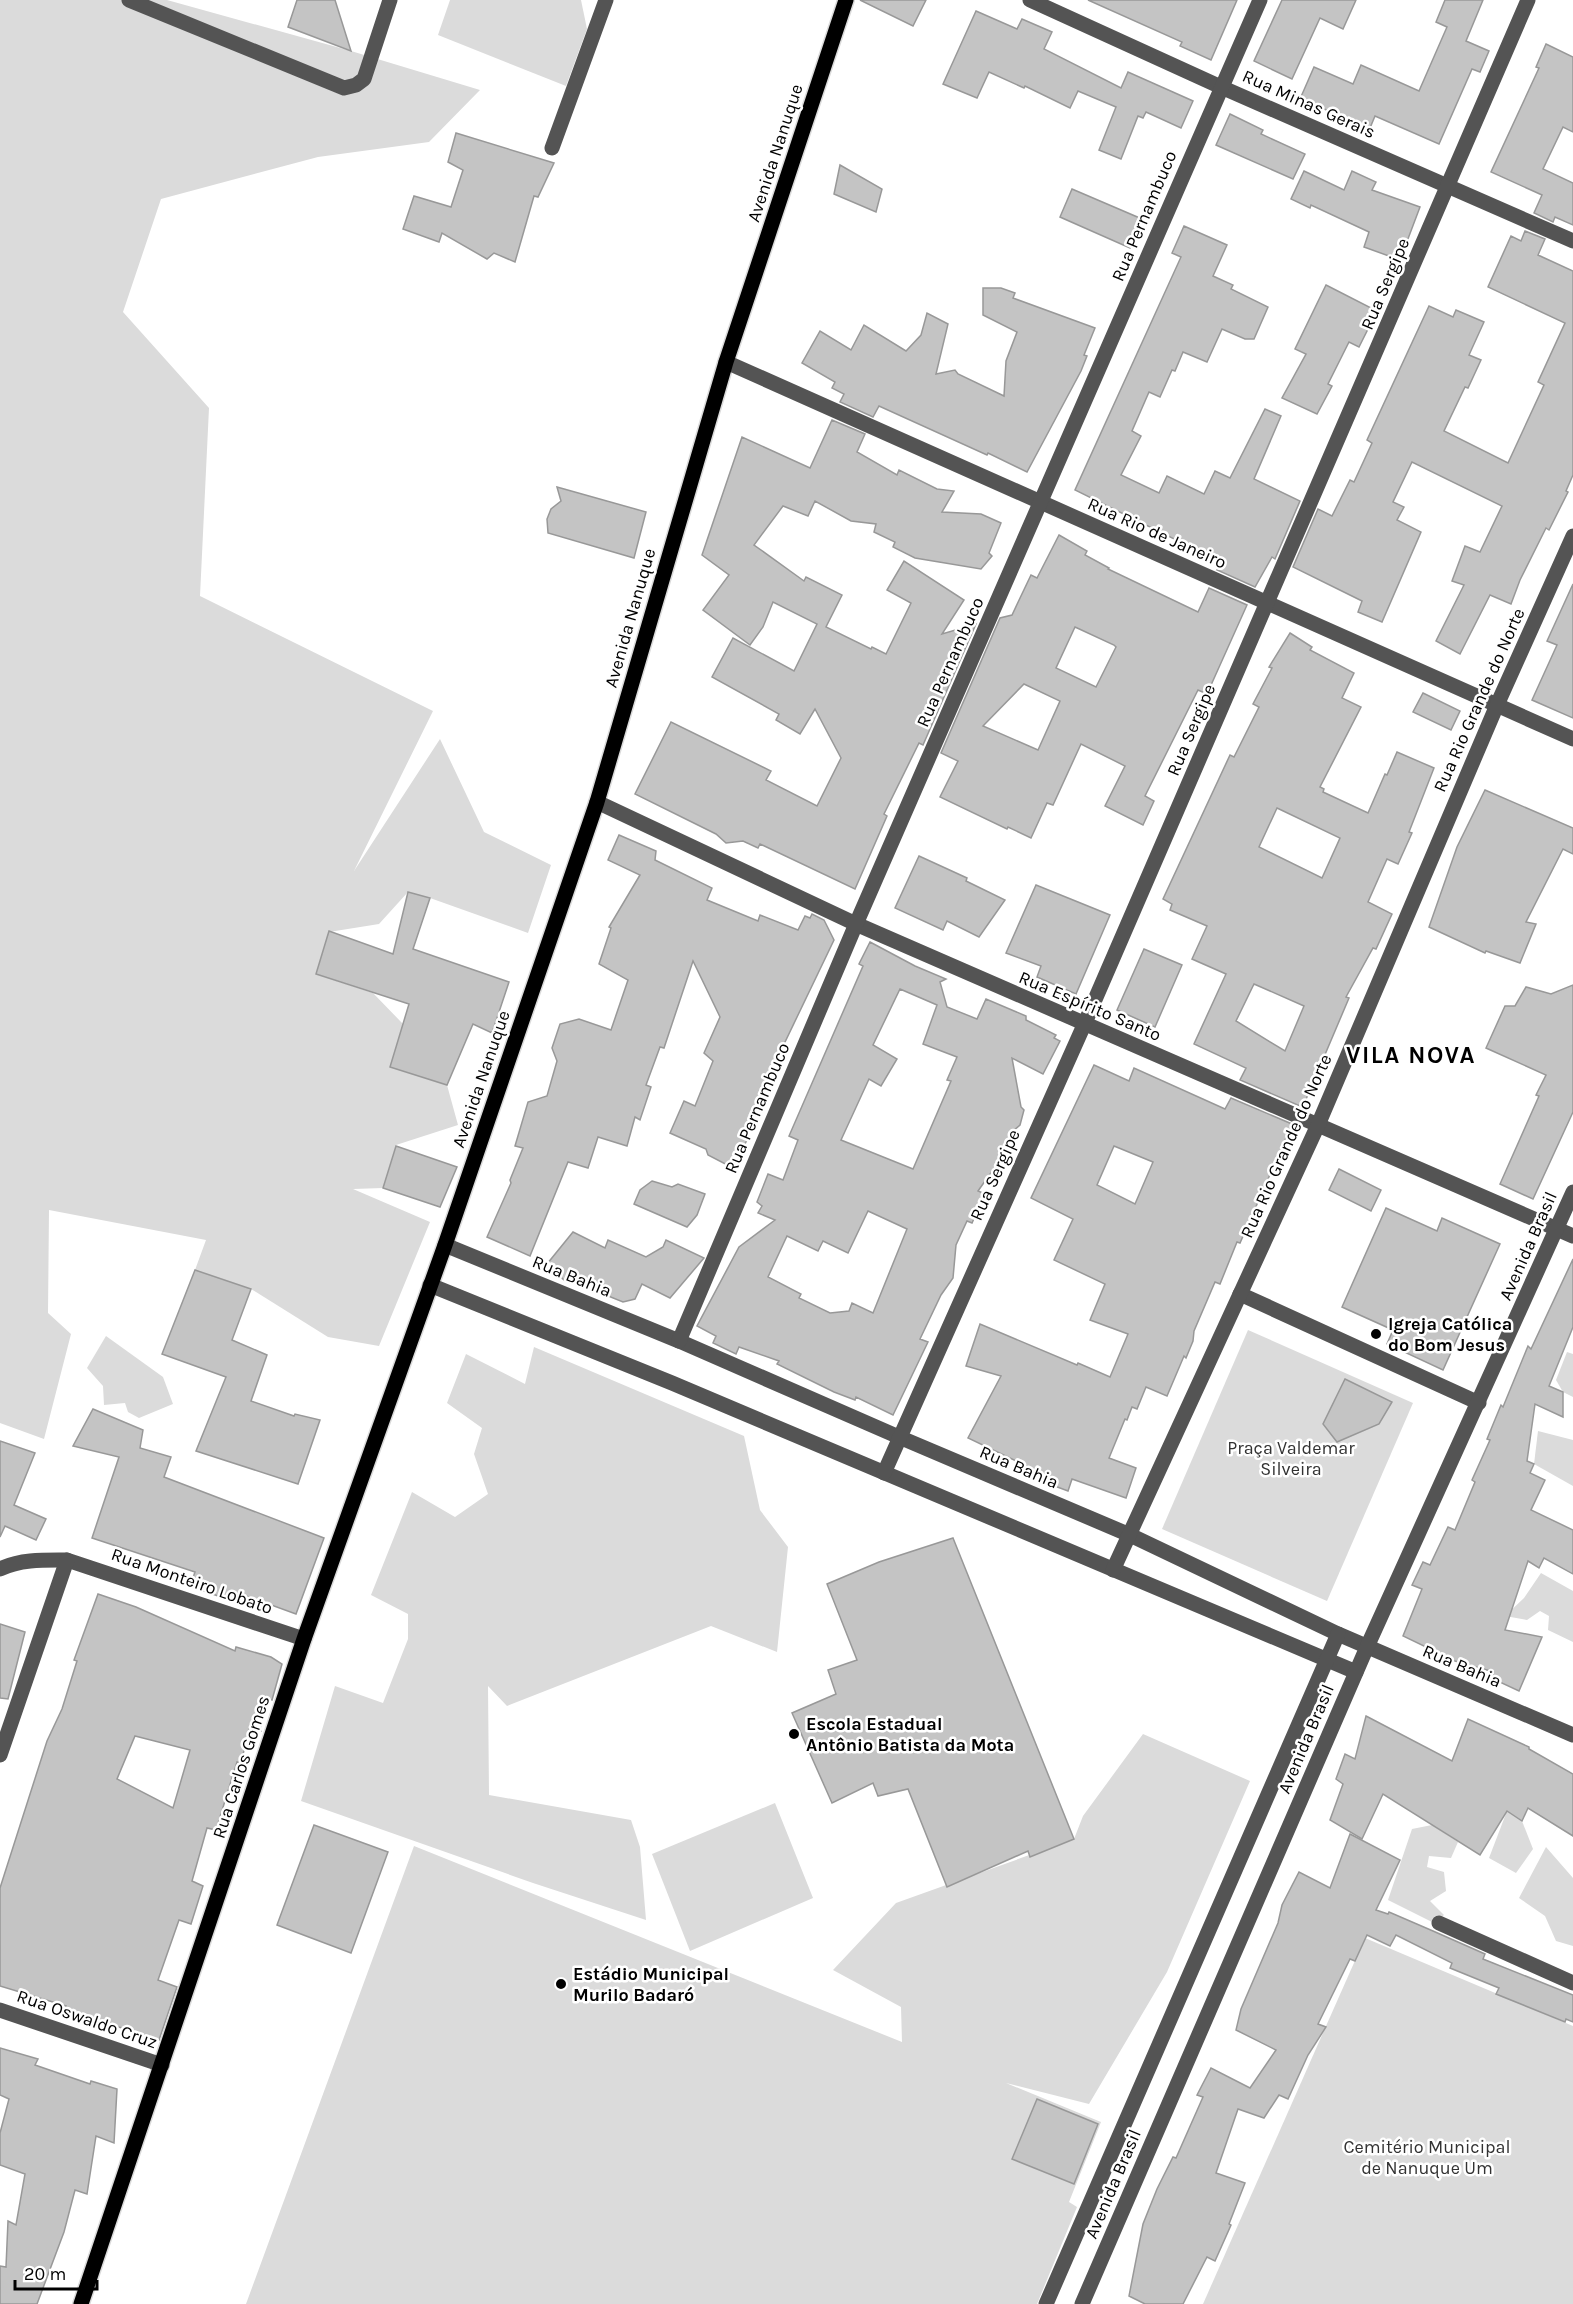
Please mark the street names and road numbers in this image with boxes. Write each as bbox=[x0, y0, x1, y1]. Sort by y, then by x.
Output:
street label: Rua Minas Gerais bbox=[1239, 65, 1379, 143]
street label: Avenida Nanuque bbox=[742, 81, 808, 225]
street label: Rua Pernambuco bbox=[1106, 147, 1182, 285]
street label: Rua Sergipe bbox=[1356, 235, 1414, 333]
street label: Rua Rio de Janeiro bbox=[1084, 492, 1230, 574]
street label: Avenida Nanuque bbox=[600, 546, 660, 690]
street label: Rua Pernambuco bbox=[911, 594, 989, 730]
street label: Rua Rio Grande do Norte bbox=[1428, 605, 1530, 795]
street label: Rua Sergipe bbox=[1162, 681, 1220, 779]
street label: Rua Espírito Santo bbox=[1015, 966, 1165, 1046]
street label: Avenida Nanuque bbox=[447, 1007, 515, 1151]
street label: Rua Pernambuco bbox=[719, 1039, 795, 1177]
street label: Rua Rio Grande do Norte bbox=[1235, 1051, 1337, 1241]
street label: Rua Sergipe bbox=[965, 1126, 1025, 1224]
street label: Avenida Brasil bbox=[1494, 1188, 1562, 1304]
street label: Rua Bahia bbox=[529, 1250, 615, 1302]
street label: Rua Bahia bbox=[976, 1441, 1062, 1493]
street label: Rua Monteiro Lobato bbox=[108, 1543, 276, 1619]
street label: Rua Bahia bbox=[1419, 1640, 1505, 1692]
street label: Avenida Brasil bbox=[1273, 1681, 1339, 1797]
street label: Rua Carlos Gomes bbox=[207, 1693, 275, 1841]
street label: Rua Oswaldo Cruz bbox=[14, 1985, 160, 2053]
street label: Avenida Brasil bbox=[1080, 2126, 1146, 2242]

